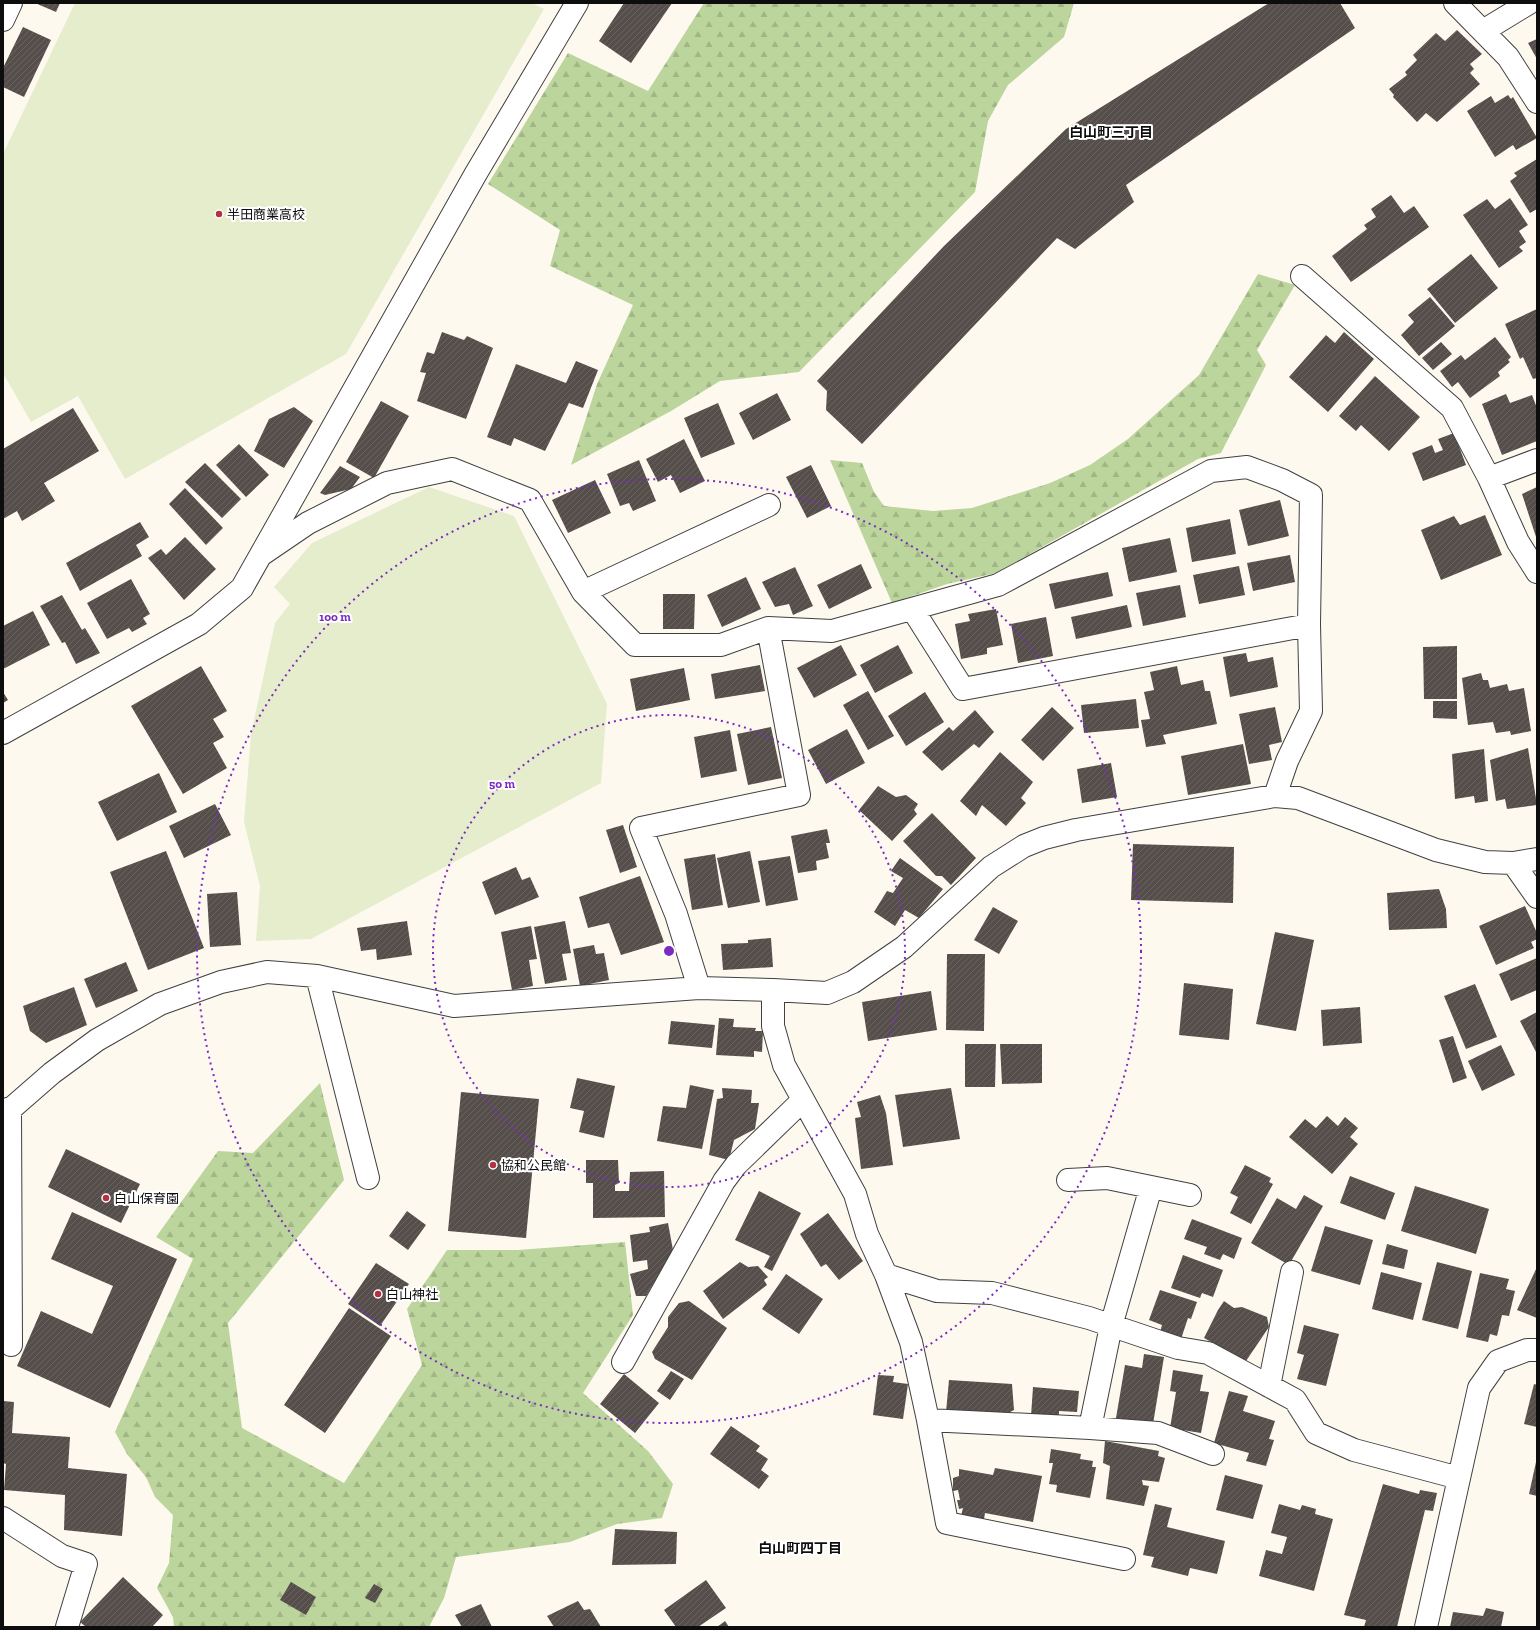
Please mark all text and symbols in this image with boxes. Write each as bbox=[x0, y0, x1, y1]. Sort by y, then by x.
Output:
district label: 白山町三丁目 bbox=[1069, 124, 1153, 141]
place label: 半田商業高校 bbox=[227, 207, 305, 222]
marker: 半田商業高校 bbox=[214, 209, 224, 219]
text: 100 m bbox=[319, 610, 351, 624]
text: 50 m bbox=[489, 777, 515, 791]
centre of rings bbox=[662, 944, 676, 958]
place label: 協和公民館 bbox=[501, 1158, 566, 1173]
marker: 協和公民館 bbox=[488, 1160, 498, 1170]
place label: 白山保育園 bbox=[114, 1191, 179, 1206]
marker: 白山保育園 bbox=[101, 1193, 111, 1203]
place label: 白山神社 bbox=[386, 1287, 438, 1302]
marker: 白山神社 bbox=[373, 1289, 383, 1299]
district label: 白山町四丁目 bbox=[758, 1540, 842, 1557]

